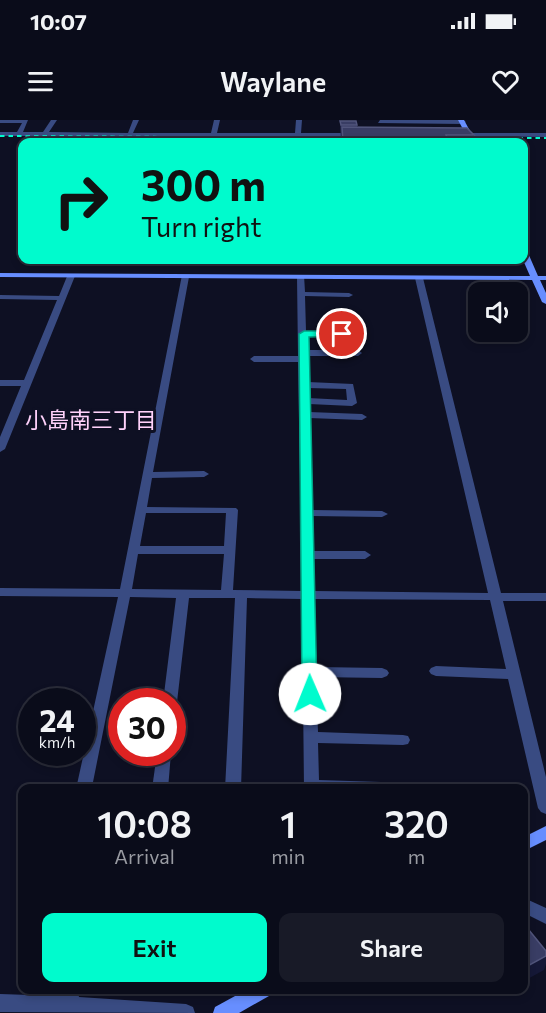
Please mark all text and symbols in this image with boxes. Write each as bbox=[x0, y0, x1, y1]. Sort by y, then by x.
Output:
text: 10:07 bbox=[30, 8, 87, 35]
icon: menu bbox=[24, 65, 57, 98]
text: Waylane bbox=[220, 65, 326, 98]
icon: heart bbox=[489, 65, 522, 98]
text: 300 m bbox=[141, 158, 266, 210]
icon: right bbox=[42, 162, 120, 240]
text: Turn right bbox=[141, 210, 261, 243]
map controls bbox=[468, 282, 528, 342]
button: sound bbox=[468, 282, 528, 342]
pin bbox=[316, 308, 367, 359]
icon: arrive bbox=[325, 317, 358, 350]
district label: 小島南三丁目 bbox=[25, 406, 157, 433]
position arrow bbox=[278, 662, 342, 726]
speed limit sign: 30 bbox=[108, 688, 186, 766]
text: 24 bbox=[39, 701, 75, 738]
text: km/h bbox=[39, 733, 75, 751]
text: 10:08 bbox=[97, 801, 192, 845]
text: 1 bbox=[280, 801, 296, 845]
text: 320 bbox=[384, 801, 449, 845]
text: Arrival bbox=[114, 844, 175, 868]
text: min bbox=[271, 844, 305, 868]
text: m bbox=[408, 844, 425, 868]
button: Exit bbox=[42, 913, 267, 982]
button: Share bbox=[279, 913, 504, 982]

